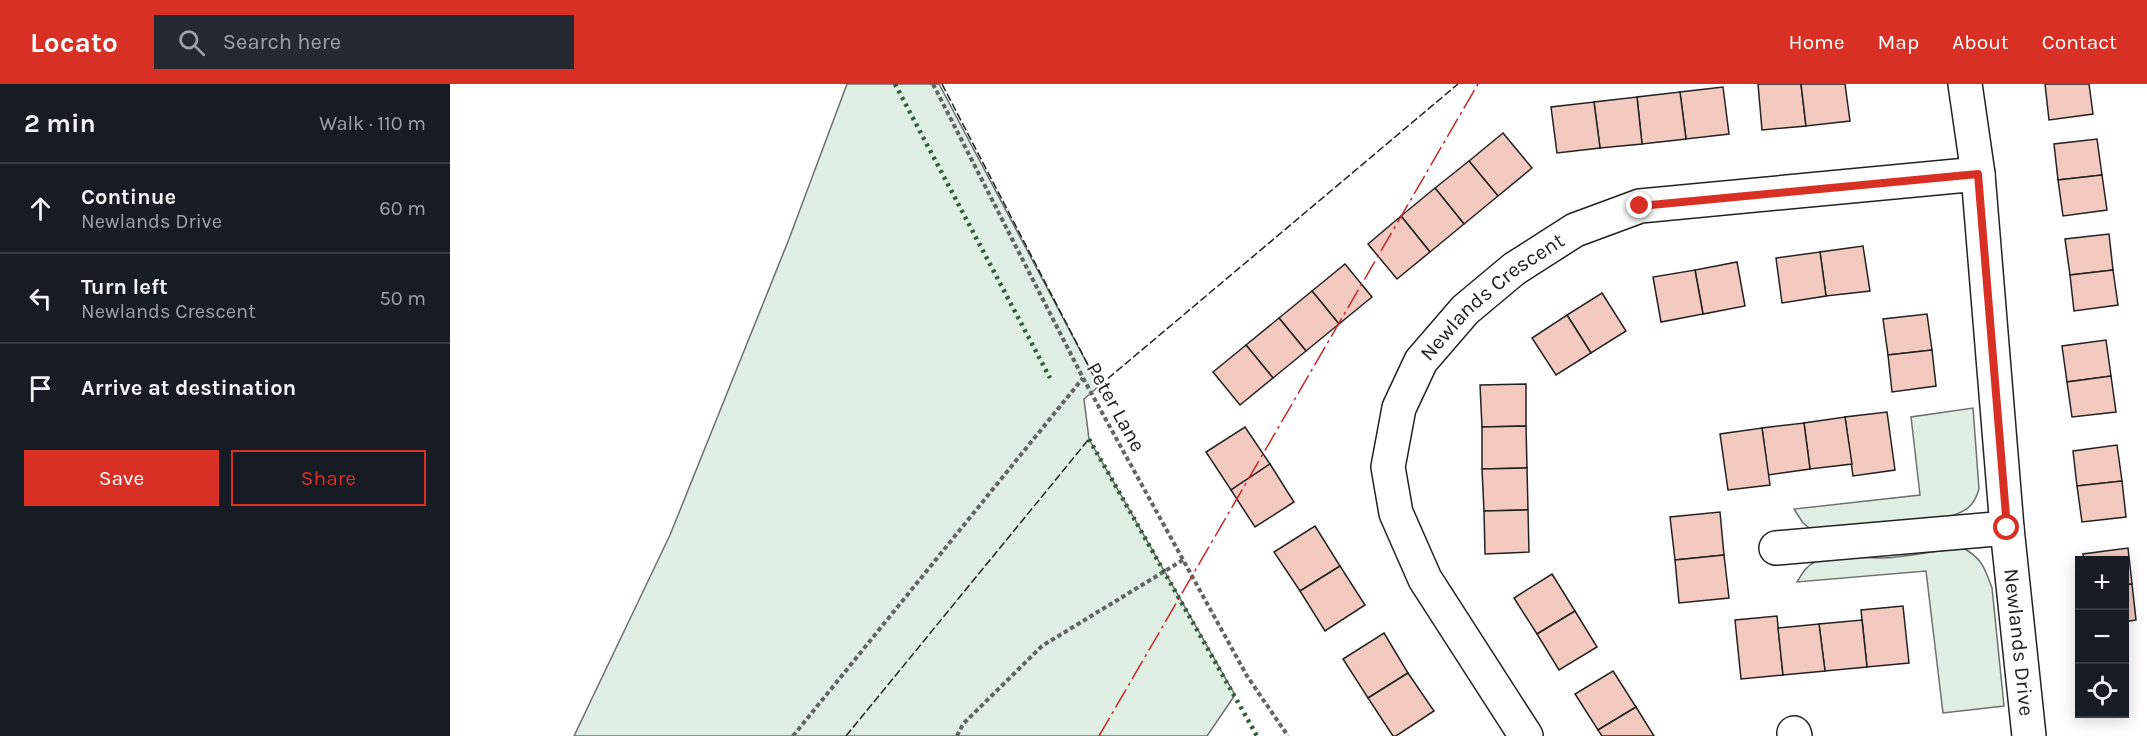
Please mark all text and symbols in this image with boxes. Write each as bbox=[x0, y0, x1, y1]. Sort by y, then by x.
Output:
search box bbox=[154, 15, 574, 69]
text: Locato bbox=[30, 26, 118, 59]
icon: search bbox=[175, 26, 208, 59]
text: Search here bbox=[223, 29, 341, 55]
text: Home bbox=[1789, 30, 1845, 54]
text: Map bbox=[1878, 30, 1919, 54]
text: About bbox=[1952, 30, 2009, 54]
text: Contact bbox=[2042, 30, 2117, 54]
text: 2 min bbox=[24, 108, 96, 139]
text: Walk · 110 m bbox=[319, 112, 426, 135]
text: Continue bbox=[81, 184, 176, 210]
icon: ahead bbox=[24, 192, 57, 225]
route end bbox=[1626, 192, 1652, 218]
text: 60 m bbox=[379, 197, 426, 220]
text: Newlands Drive bbox=[81, 210, 222, 233]
street label: Newlands Crescent bbox=[1415, 228, 1569, 365]
text: Turn left bbox=[81, 274, 168, 300]
icon: left bbox=[24, 282, 57, 315]
text: 50 m bbox=[379, 287, 426, 310]
text: Newlands Crescent bbox=[81, 300, 256, 323]
street label: Peter Lane bbox=[1082, 358, 1150, 456]
icon: arrive bbox=[24, 372, 57, 405]
text: Arrive at destination bbox=[81, 375, 296, 401]
button: Save bbox=[24, 450, 219, 506]
button: Share bbox=[231, 450, 426, 506]
route start bbox=[1993, 514, 2019, 540]
map controls bbox=[2075, 556, 2129, 718]
button: + bbox=[2075, 556, 2129, 610]
street label: Newlands Drive bbox=[1999, 567, 2039, 717]
button: − bbox=[2075, 610, 2129, 664]
button: locate bbox=[2075, 664, 2129, 718]

